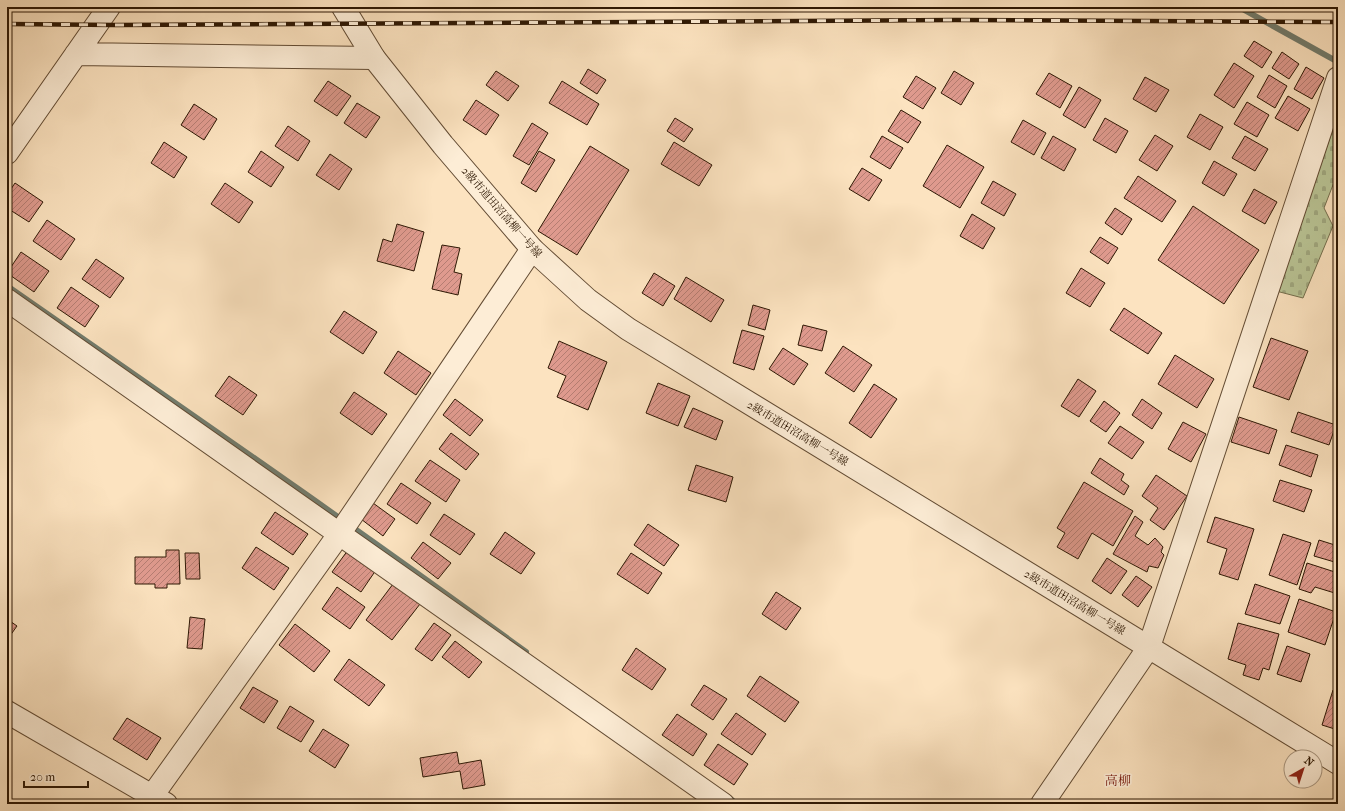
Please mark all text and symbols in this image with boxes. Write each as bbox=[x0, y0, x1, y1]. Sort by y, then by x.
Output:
street label: 2級市道田沼高柳一号線 bbox=[459, 164, 544, 260]
street label: 2級市道田沼高柳一号線 bbox=[745, 398, 851, 469]
street label: 2級市道田沼高柳一号線 bbox=[1022, 567, 1128, 638]
north arrow bbox=[1283, 749, 1323, 789]
text: N bbox=[1302, 754, 1317, 770]
scale bar bbox=[24, 763, 88, 789]
text: 20 m bbox=[30, 770, 55, 784]
district label: 高柳 bbox=[1105, 773, 1131, 788]

